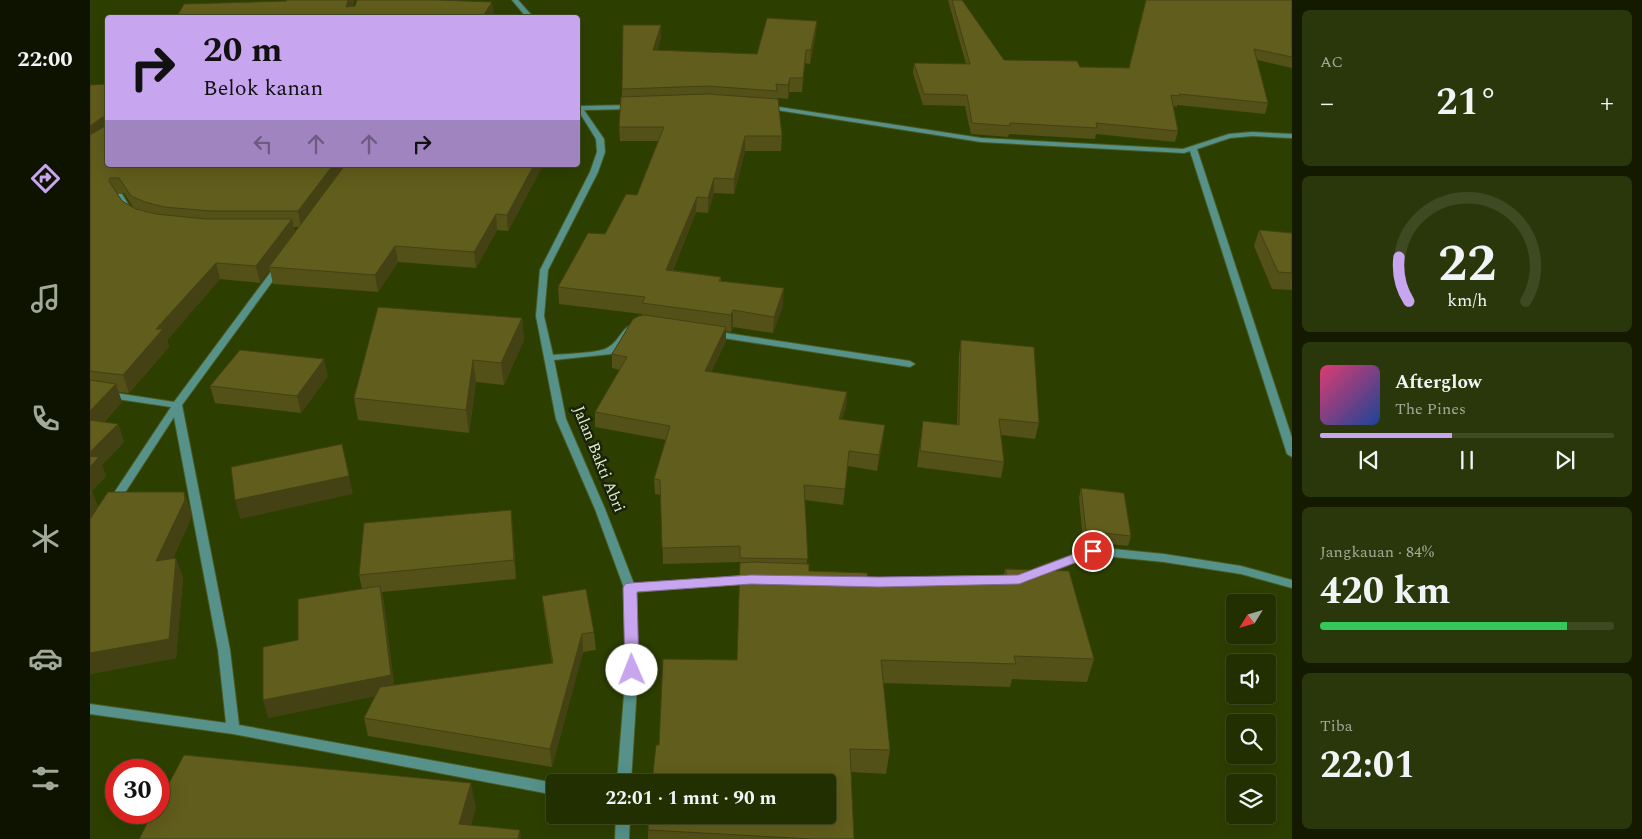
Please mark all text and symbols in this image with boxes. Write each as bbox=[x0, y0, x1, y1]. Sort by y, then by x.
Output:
text: 20 m bbox=[203, 24, 283, 77]
icon: right bbox=[120, 35, 185, 100]
text: 22:00 bbox=[17, 43, 73, 76]
text: AC bbox=[1320, 50, 1343, 74]
text: Belok kanan bbox=[203, 72, 323, 105]
text: 21° bbox=[1436, 74, 1498, 132]
text: − bbox=[1320, 82, 1334, 125]
text: + bbox=[1600, 82, 1614, 125]
icon: left bbox=[249, 130, 277, 158]
icon: ahead bbox=[302, 130, 330, 158]
icon: ahead bbox=[355, 130, 383, 158]
icon: right bbox=[408, 130, 436, 158]
icon: directions bbox=[28, 161, 63, 196]
text: 22 bbox=[1438, 225, 1496, 304]
icon: music bbox=[28, 281, 63, 316]
text: km/h bbox=[1447, 287, 1487, 314]
text: Afterglow bbox=[1395, 368, 1482, 397]
text: The Pines bbox=[1395, 397, 1466, 421]
icon: phone bbox=[28, 401, 63, 436]
street label: Jalan Bakti Abri bbox=[567, 402, 631, 516]
icon: previous bbox=[1355, 446, 1383, 474]
icon: pause bbox=[1453, 446, 1481, 474]
icon: next bbox=[1551, 446, 1579, 474]
icon: climate bbox=[28, 521, 63, 556]
pin bbox=[1072, 530, 1114, 572]
icon: arrive bbox=[1079, 537, 1107, 565]
text: Jangkauan · 84% bbox=[1320, 540, 1434, 564]
text: 420 km bbox=[1320, 563, 1451, 621]
north arrow bbox=[1226, 594, 1276, 644]
map controls bbox=[1226, 594, 1276, 824]
icon: car bbox=[28, 641, 63, 676]
position arrow bbox=[605, 643, 657, 695]
button: sound bbox=[1226, 654, 1276, 704]
button: search bbox=[1226, 714, 1276, 764]
text: Tiba bbox=[1320, 714, 1353, 738]
text: 22:01 bbox=[1320, 737, 1415, 795]
speed limit sign: 30 bbox=[105, 759, 170, 824]
icon: filters bbox=[28, 761, 63, 796]
button: layers bbox=[1226, 774, 1276, 824]
text: 22:01 · 1 mnt · 90 m bbox=[605, 784, 777, 813]

